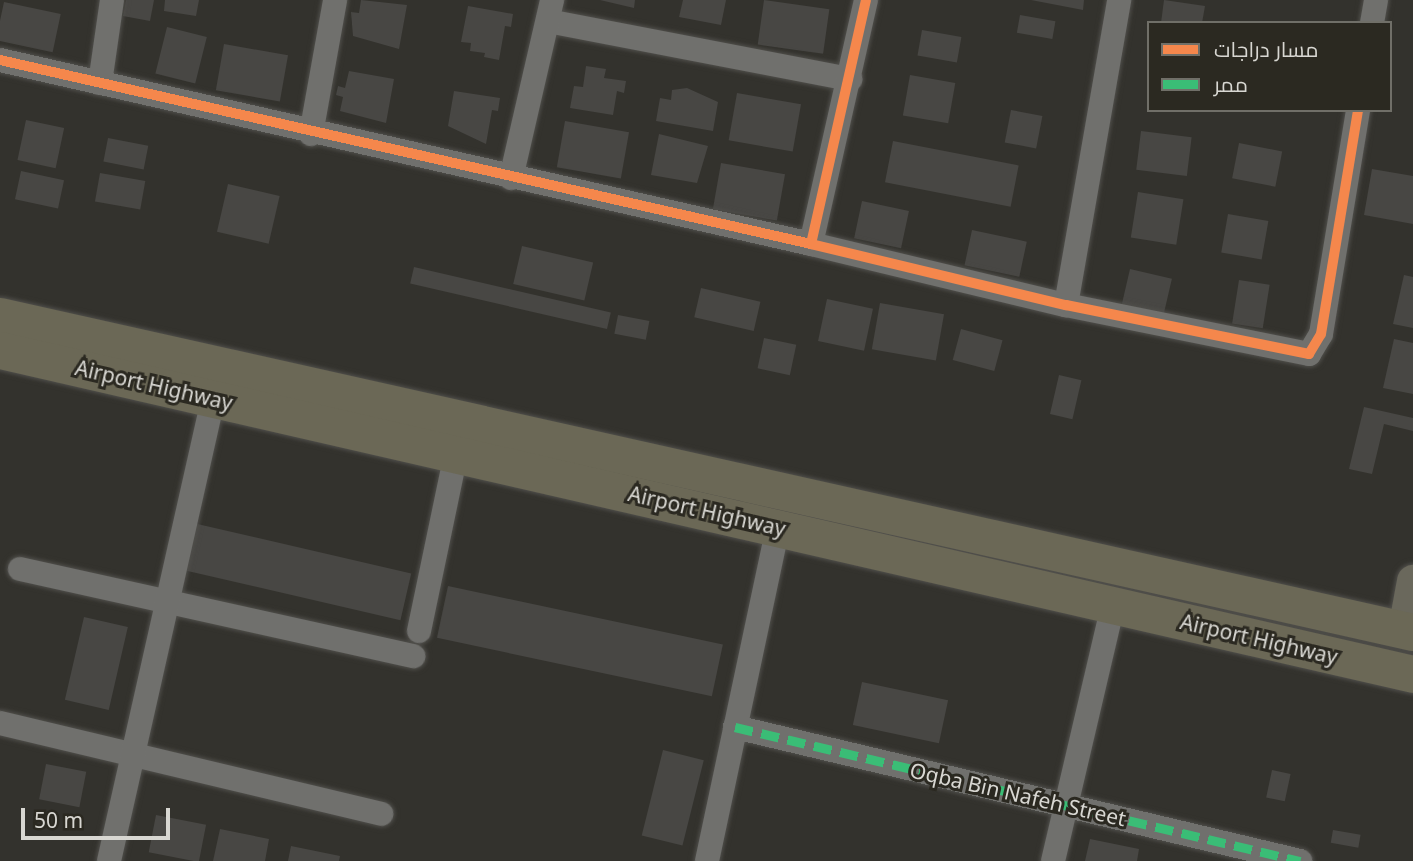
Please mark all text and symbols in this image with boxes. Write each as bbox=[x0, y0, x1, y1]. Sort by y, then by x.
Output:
legend bbox=[1147, 21, 1392, 112]
text: مسار دراجات bbox=[1214, 35, 1318, 63]
text: ممر bbox=[1214, 70, 1248, 98]
street label: Airport Highway bbox=[73, 355, 235, 415]
street label: Airport Highway bbox=[626, 481, 788, 541]
street label: Airport Highway bbox=[1178, 609, 1340, 669]
street label: Oqba Bin Nafeh Street bbox=[908, 757, 1128, 831]
scale bar bbox=[24, 794, 173, 838]
text: 50 m bbox=[34, 806, 83, 834]

